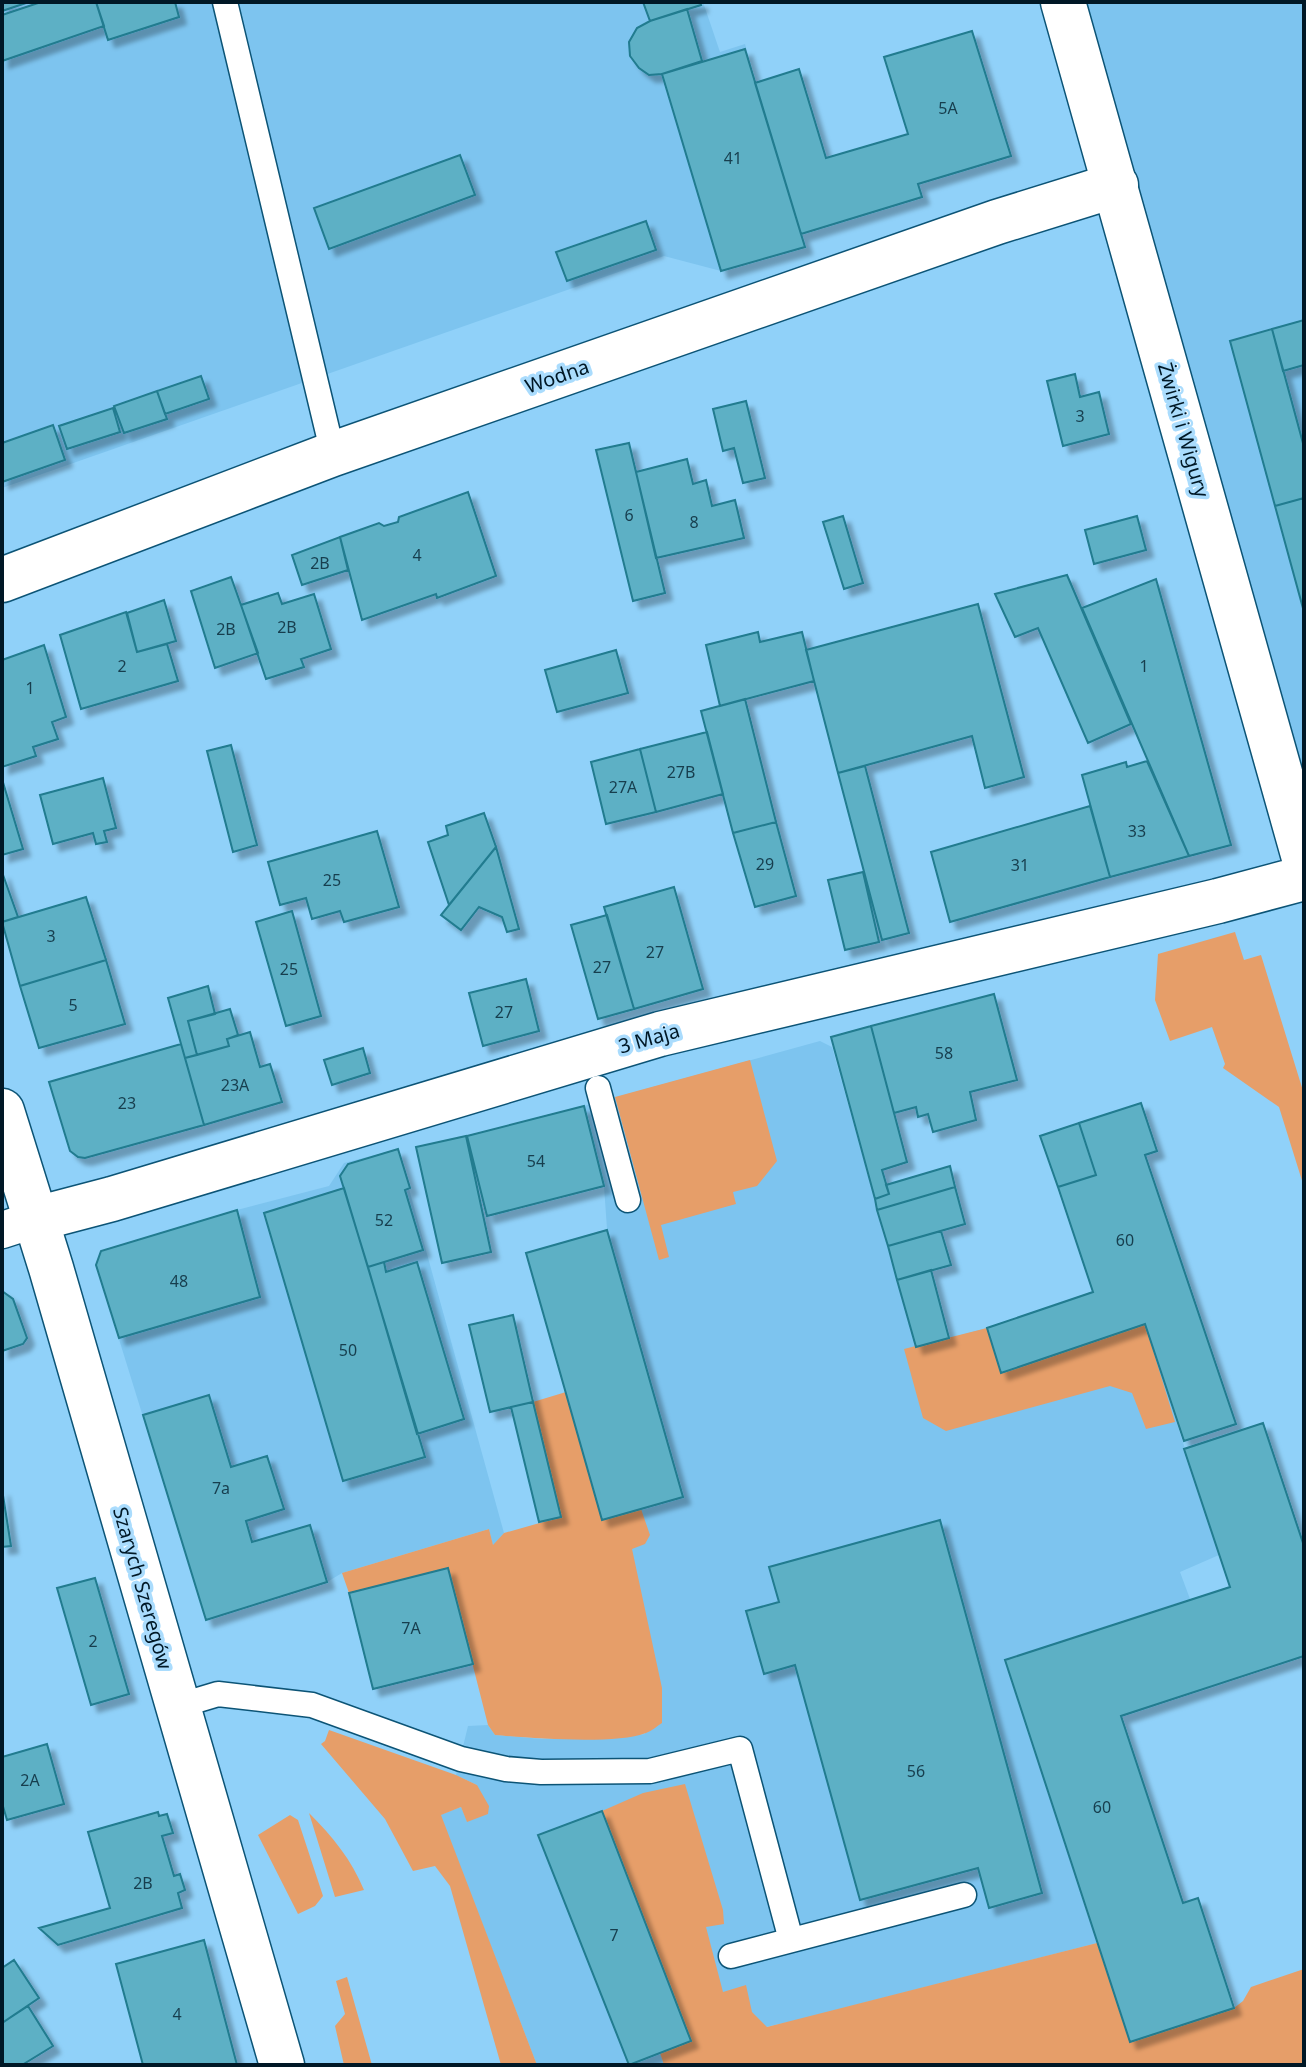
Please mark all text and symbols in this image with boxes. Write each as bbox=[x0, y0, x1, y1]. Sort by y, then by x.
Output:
house number: 5A bbox=[938, 97, 958, 119]
house number: 41 bbox=[724, 147, 742, 169]
street label: Wodna bbox=[521, 352, 593, 400]
street label: Żwirki i Wigury bbox=[1152, 360, 1216, 501]
house number: 3 bbox=[1075, 405, 1085, 427]
house number: 6 bbox=[624, 504, 634, 526]
house number: 8 bbox=[689, 511, 699, 533]
house number: 4 bbox=[412, 544, 422, 566]
house number: 2B bbox=[310, 552, 330, 574]
house number: 2B bbox=[277, 616, 297, 638]
house number: 2B bbox=[216, 618, 236, 640]
house number: 2 bbox=[117, 655, 127, 677]
house number: 1 bbox=[1139, 655, 1149, 677]
house number: 1 bbox=[25, 677, 35, 699]
house number: 27B bbox=[667, 761, 695, 783]
house number: 27A bbox=[609, 776, 638, 798]
house number: 33 bbox=[1128, 820, 1146, 842]
house number: 29 bbox=[756, 853, 774, 875]
house number: 31 bbox=[1011, 854, 1029, 876]
house number: 25 bbox=[323, 869, 341, 891]
house number: 3 bbox=[46, 925, 56, 947]
house number: 27 bbox=[646, 941, 664, 963]
house number: 27 bbox=[593, 956, 611, 978]
house number: 25 bbox=[280, 958, 298, 980]
house number: 5 bbox=[68, 994, 78, 1016]
house number: 27 bbox=[495, 1001, 513, 1023]
street label: 3 Maja bbox=[615, 1016, 683, 1060]
house number: 58 bbox=[935, 1042, 953, 1064]
house number: 23A bbox=[221, 1074, 250, 1096]
house number: 23 bbox=[118, 1092, 136, 1114]
house number: 54 bbox=[527, 1150, 545, 1172]
house number: 52 bbox=[375, 1209, 393, 1231]
house number: 60 bbox=[1116, 1229, 1134, 1251]
house number: 48 bbox=[170, 1270, 188, 1292]
house number: 50 bbox=[339, 1339, 357, 1361]
house number: 7a bbox=[212, 1477, 230, 1499]
street label: Szarych Szeregów bbox=[107, 1504, 179, 1673]
house number: 7A bbox=[401, 1617, 421, 1639]
house number: 2 bbox=[88, 1630, 98, 1652]
house number: 56 bbox=[907, 1760, 925, 1782]
house number: 2A bbox=[20, 1769, 40, 1791]
house number: 60 bbox=[1093, 1796, 1111, 1818]
house number: 2B bbox=[133, 1872, 153, 1894]
house number: 7 bbox=[609, 1924, 619, 1946]
house number: 4 bbox=[172, 2003, 182, 2025]

